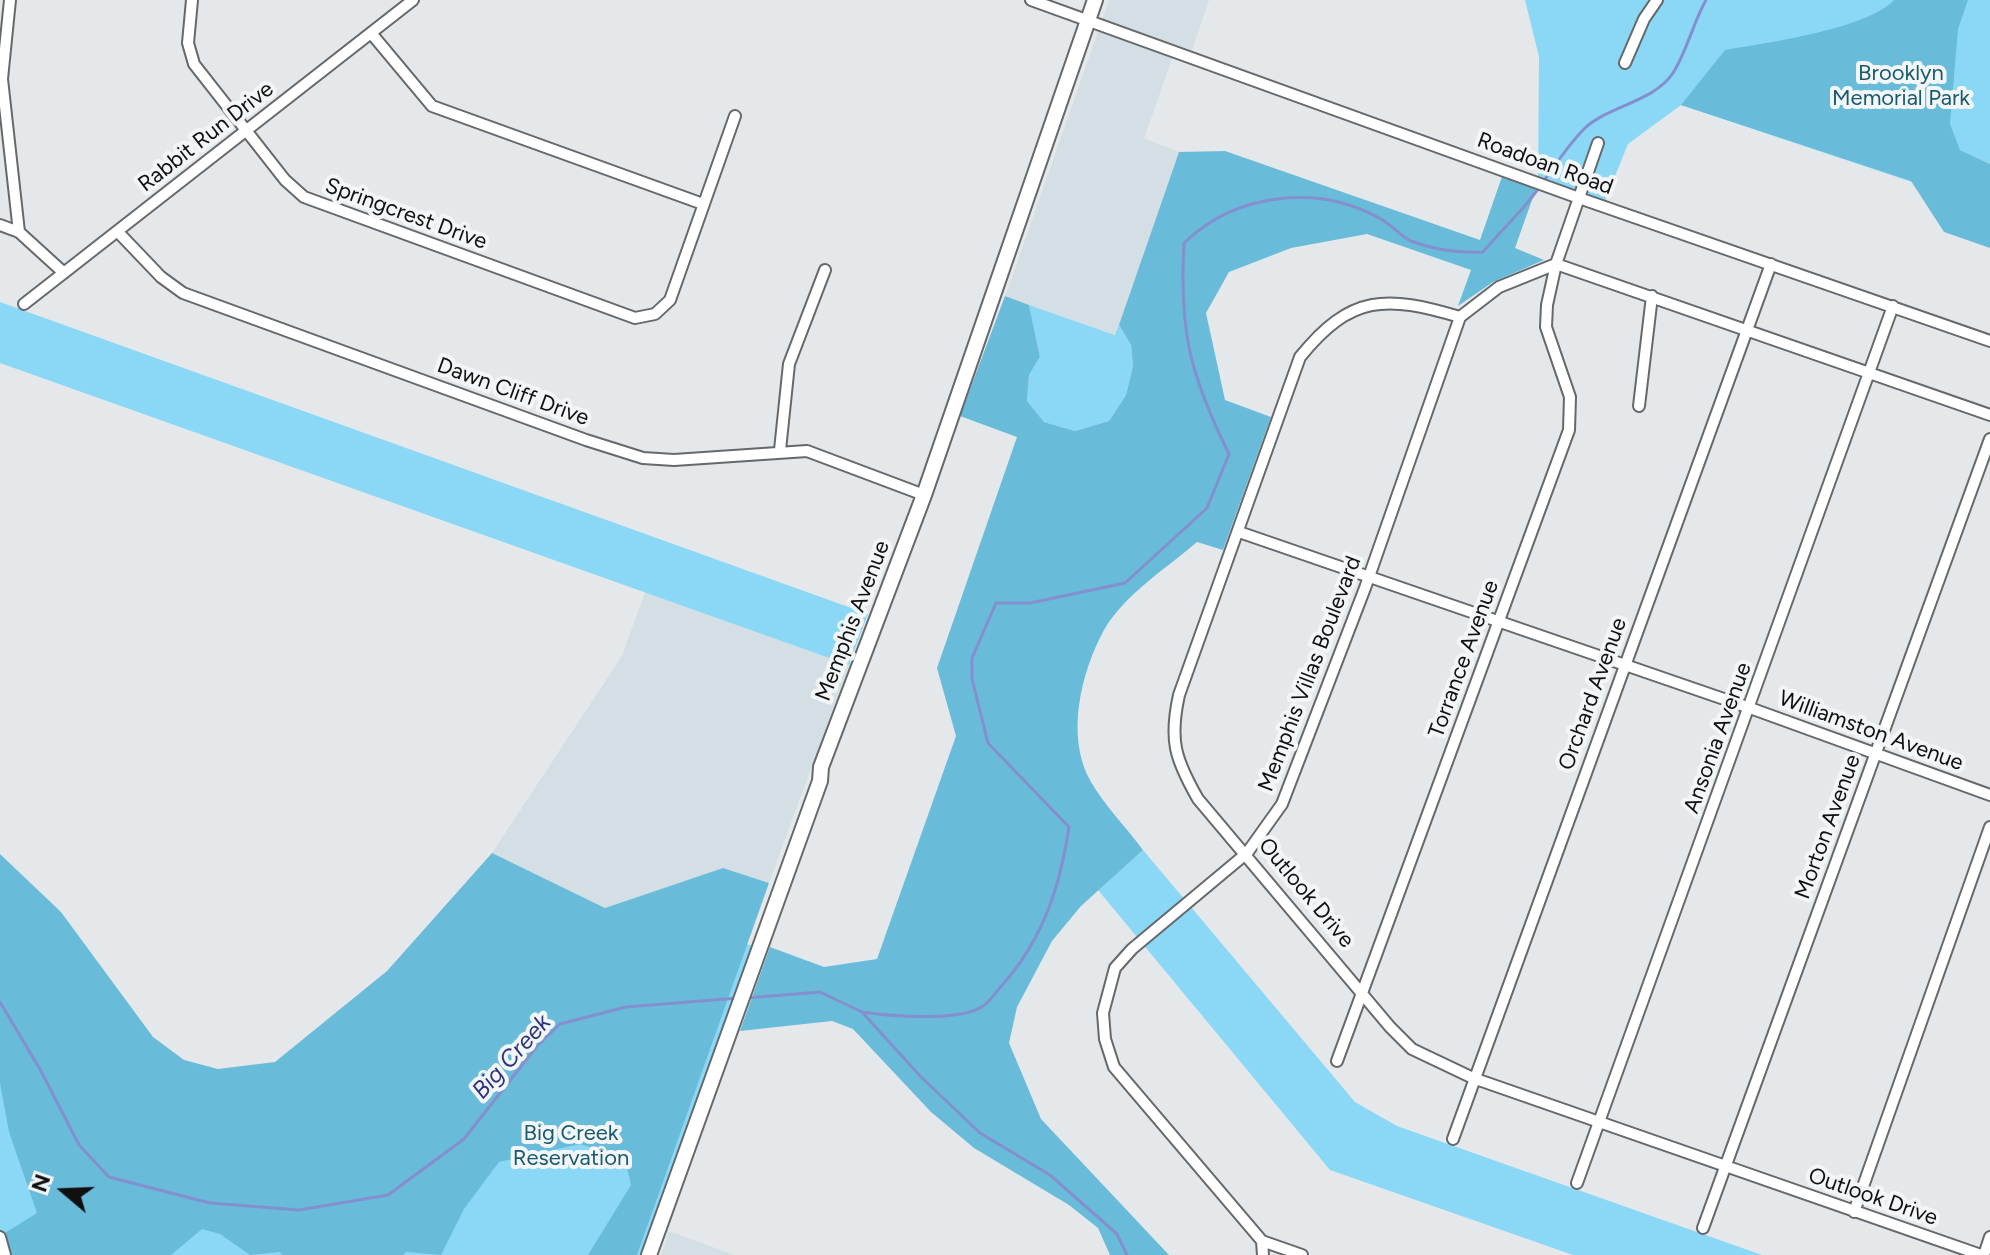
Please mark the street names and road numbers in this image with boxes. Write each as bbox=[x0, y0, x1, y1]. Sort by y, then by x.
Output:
street label: Rabbit Run Drive bbox=[133, 76, 279, 198]
street label: Roadoan Road bbox=[1473, 127, 1617, 201]
street label: Springcrest Drive bbox=[321, 172, 491, 256]
street label: Dawn Cliff Drive bbox=[434, 352, 592, 432]
street label: Memphis Avenue bbox=[810, 537, 896, 705]
street label: Memphis Villas Boulevard bbox=[1253, 553, 1367, 795]
street label: Torrance Avenue bbox=[1423, 577, 1505, 741]
street label: Orchard Avenue bbox=[1553, 614, 1633, 774]
street label: Ansonia Avenue bbox=[1678, 659, 1758, 817]
street label: Williamston Avenue bbox=[1775, 685, 1967, 777]
street label: Morton Avenue bbox=[1790, 751, 1866, 903]
street label: Outlook Drive bbox=[1253, 833, 1359, 953]
street label: Outlook Drive bbox=[1805, 1163, 1941, 1231]

